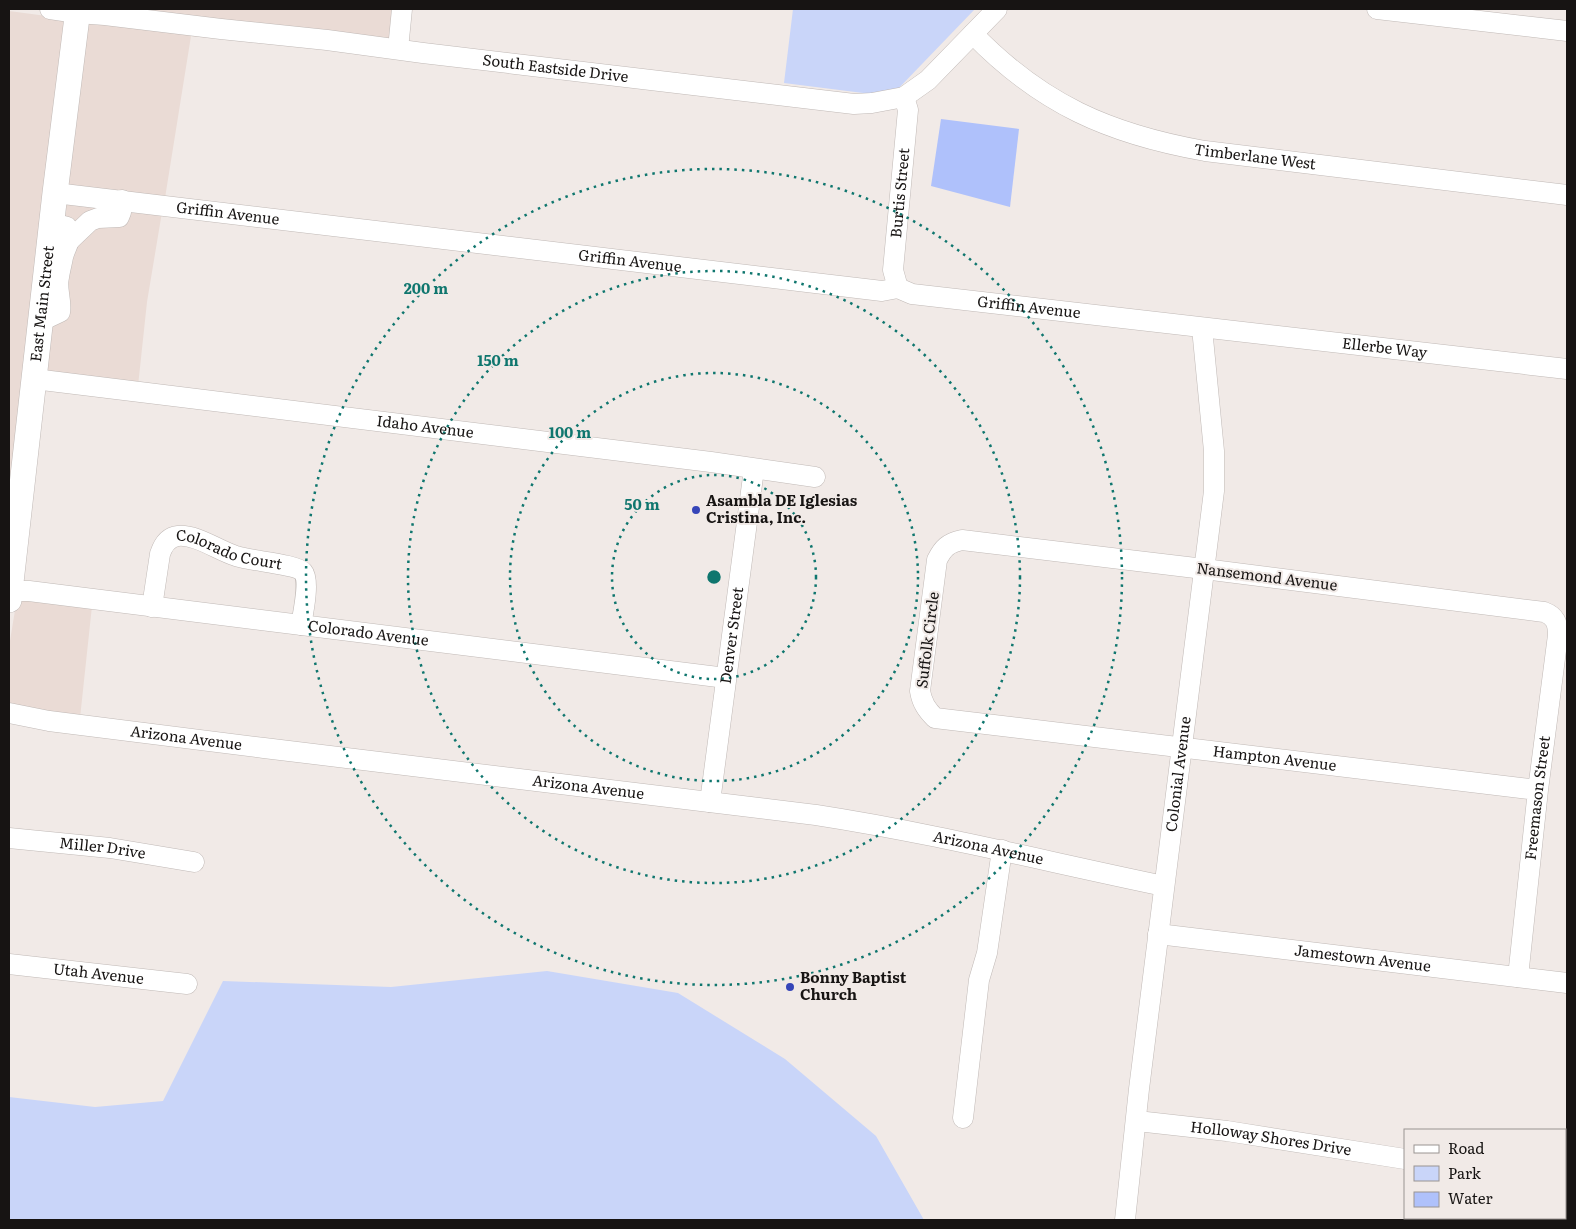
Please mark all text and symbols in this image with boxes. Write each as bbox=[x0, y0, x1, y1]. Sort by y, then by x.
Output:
street label: South Eastside Drive bbox=[481, 47, 630, 87]
street label: Timberlane West bbox=[1192, 136, 1317, 174]
street label: Burtis Street bbox=[883, 147, 914, 239]
street label: Griffin Avenue bbox=[175, 194, 281, 230]
street label: Griffin Avenue bbox=[577, 242, 683, 277]
street label: East Main Street bbox=[23, 244, 59, 363]
text: 200 m bbox=[404, 276, 448, 299]
street label: Griffin Avenue bbox=[976, 289, 1082, 323]
street label: Ellerbe Way bbox=[1341, 330, 1429, 363]
text: 150 m bbox=[477, 348, 519, 371]
street label: Idaho Avenue bbox=[375, 408, 475, 443]
text: 100 m bbox=[549, 420, 591, 443]
place label: Asambla DE Iglesias Cristina, Inc. bbox=[706, 488, 858, 528]
text: 50 m bbox=[624, 492, 660, 515]
marker: Asambla DE Iglesias Cristina, Inc. bbox=[690, 504, 702, 516]
street label: Colorado Court bbox=[176, 523, 284, 574]
street label: Nansemond Avenue bbox=[1195, 555, 1339, 596]
centre of rings bbox=[705, 568, 723, 586]
street label: Denver Street bbox=[713, 585, 748, 685]
street label: Suffolk Circle bbox=[909, 590, 944, 689]
street label: Colorado Avenue bbox=[307, 613, 430, 651]
street label: Colonial Avenue bbox=[1158, 715, 1196, 833]
street label: Arizona Avenue bbox=[129, 718, 244, 755]
street label: Freemason Street bbox=[1518, 734, 1555, 861]
street label: Hampton Avenue bbox=[1212, 738, 1338, 776]
street label: Arizona Avenue bbox=[531, 768, 646, 804]
street label: Arizona Avenue bbox=[931, 824, 1046, 870]
street label: Miller Drive bbox=[58, 830, 148, 864]
street label: Jamestown Avenue bbox=[1293, 937, 1433, 977]
street label: Utah Avenue bbox=[52, 956, 145, 989]
place label: Bonny Baptist Church bbox=[800, 965, 907, 1005]
marker: Bonny Baptist Church bbox=[784, 981, 796, 993]
street label: Holloway Shores Drive bbox=[1189, 1114, 1353, 1160]
legend bbox=[1404, 1129, 1566, 1219]
text: Road bbox=[1448, 1136, 1484, 1159]
text: Park bbox=[1448, 1161, 1482, 1184]
text: Water bbox=[1448, 1186, 1493, 1209]

